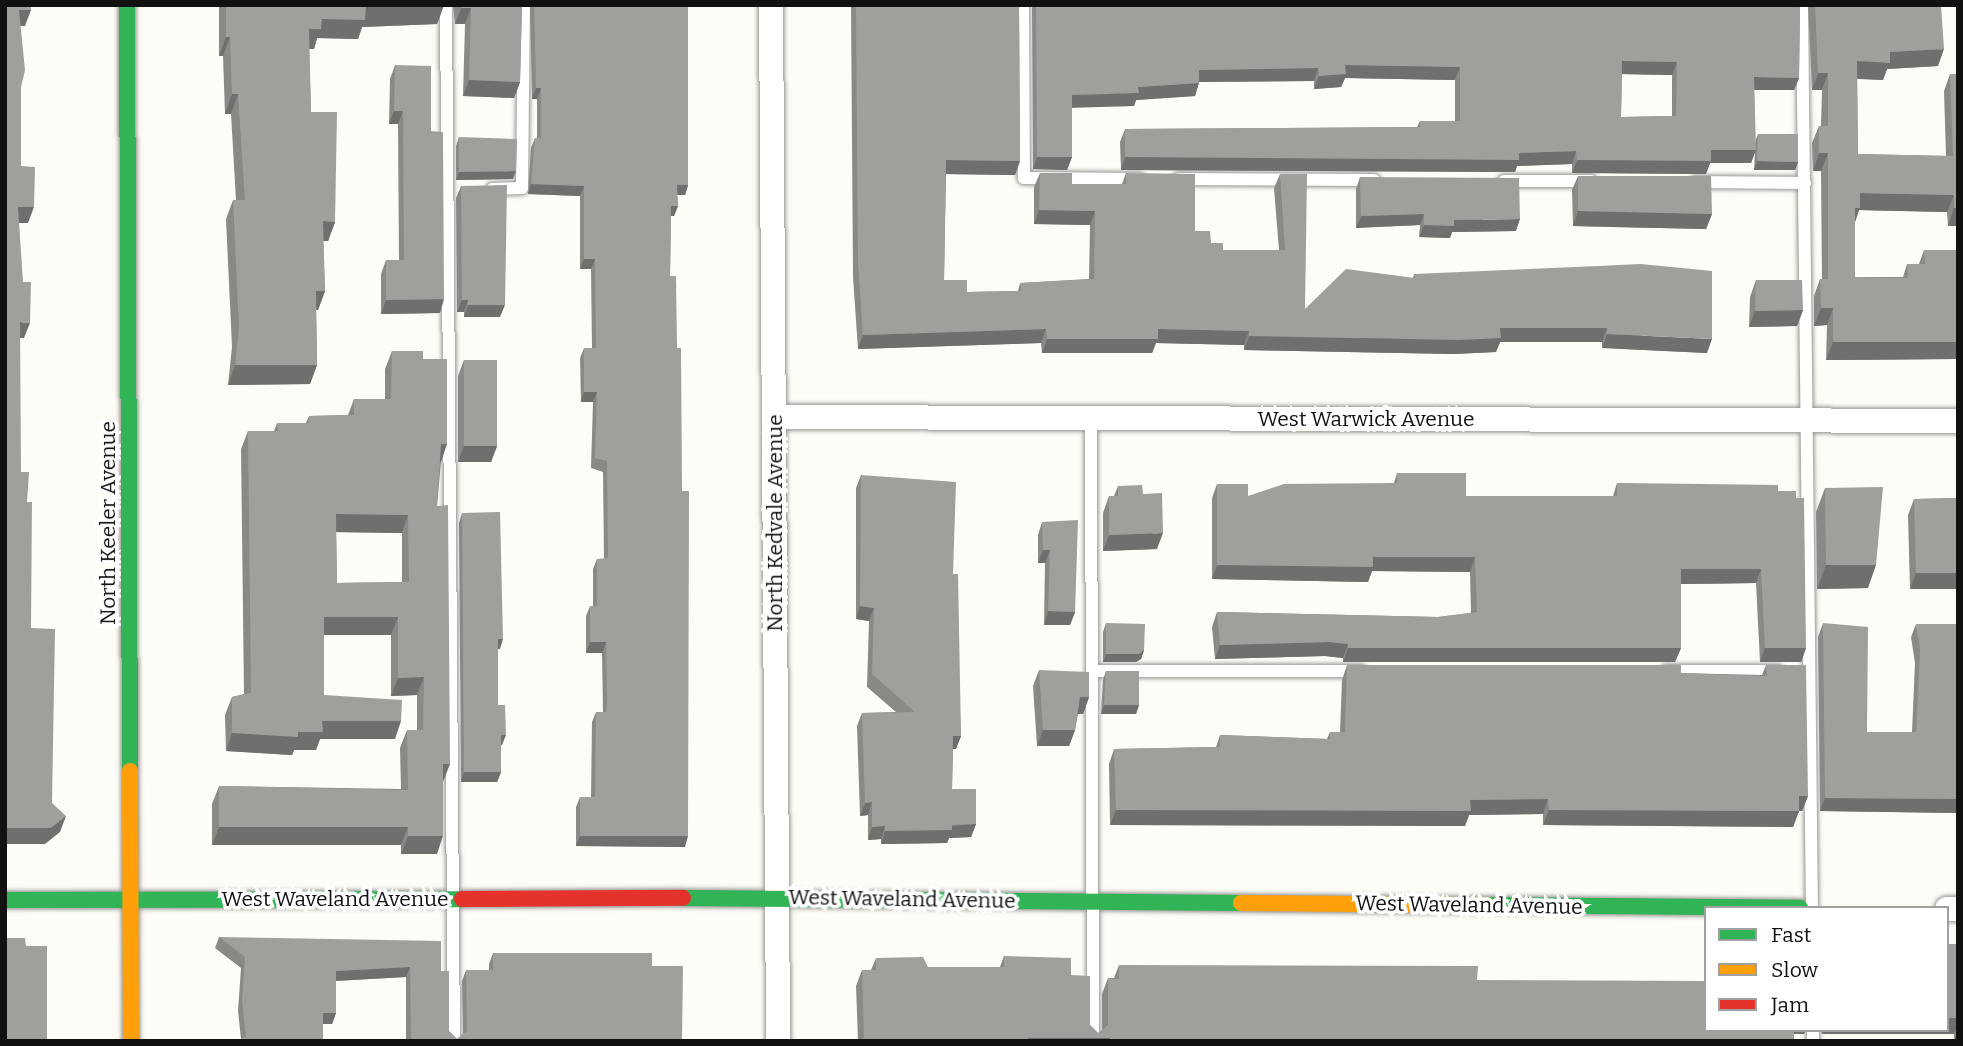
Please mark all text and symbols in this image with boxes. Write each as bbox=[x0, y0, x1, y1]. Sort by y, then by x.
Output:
street label: West Warwick Avenue bbox=[1257, 406, 1475, 432]
street label: North Kedvale Avenue bbox=[762, 414, 788, 632]
street label: North Keeler Avenue bbox=[95, 421, 121, 625]
street label: West Waveland Avenue bbox=[788, 884, 1016, 914]
street label: West Waveland Avenue bbox=[221, 886, 449, 912]
street label: West Waveland Avenue bbox=[1355, 890, 1583, 920]
legend bbox=[1704, 906, 1949, 1032]
text: Fast bbox=[1771, 922, 1811, 948]
text: Slow bbox=[1771, 957, 1818, 983]
text: Jam bbox=[1771, 992, 1809, 1018]

